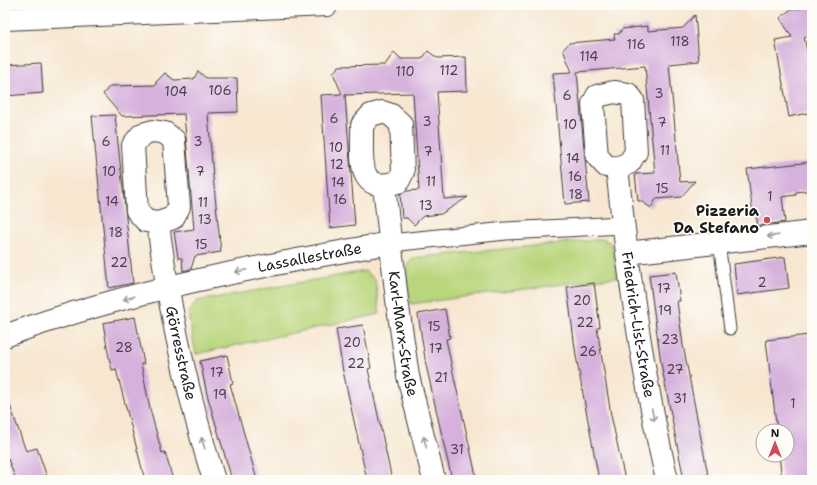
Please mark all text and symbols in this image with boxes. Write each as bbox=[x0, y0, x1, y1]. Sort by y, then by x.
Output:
house number: 118 bbox=[670, 33, 690, 50]
house number: 116 bbox=[626, 36, 646, 53]
house number: 114 bbox=[580, 48, 598, 65]
house number: 112 bbox=[440, 62, 458, 79]
house number: 110 bbox=[395, 63, 415, 80]
house number: 106 bbox=[208, 82, 232, 99]
house number: 104 bbox=[165, 83, 187, 100]
house number: 3 bbox=[654, 85, 664, 102]
house number: 6 bbox=[562, 87, 572, 104]
house number: 6 bbox=[329, 110, 339, 127]
house number: 3 bbox=[422, 113, 432, 130]
house number: 7 bbox=[657, 114, 667, 131]
house number: 10 bbox=[563, 116, 577, 133]
house number: 6 bbox=[101, 133, 111, 150]
house number: 3 bbox=[193, 133, 203, 150]
house number: 10 bbox=[329, 139, 343, 156]
house number: 11 bbox=[660, 142, 670, 159]
house number: 7 bbox=[423, 143, 433, 160]
house number: 14 bbox=[566, 150, 580, 167]
house number: 12 bbox=[330, 156, 344, 173]
house number: 10 bbox=[102, 163, 116, 180]
house number: 7 bbox=[195, 163, 205, 180]
house number: 16 bbox=[568, 168, 582, 185]
house number: 11 bbox=[426, 173, 436, 190]
house number: 14 bbox=[331, 174, 345, 191]
house number: 15 bbox=[655, 180, 669, 197]
house number: 18 bbox=[569, 186, 583, 203]
house number: 1 bbox=[767, 188, 773, 205]
house number: 16 bbox=[333, 191, 347, 208]
house number: 14 bbox=[105, 193, 119, 210]
house number: 11 bbox=[198, 194, 208, 211]
house number: 13 bbox=[419, 197, 433, 214]
place label: Pizzeria Da Stefano bbox=[674, 201, 760, 238]
house number: 13 bbox=[198, 211, 212, 228]
marker: Pizzeria Da Stefano bbox=[762, 215, 772, 225]
house number: 18 bbox=[109, 224, 123, 241]
one-way arrow bbox=[767, 232, 780, 240]
house number: 15 bbox=[194, 236, 208, 253]
street label: Lassallestraße bbox=[256, 238, 363, 277]
street label: Friedrich-List-Straße bbox=[617, 250, 659, 399]
house number: 22 bbox=[110, 254, 128, 271]
one-way arrow bbox=[235, 267, 248, 275]
street label: Karl-Marx-Straße bbox=[384, 270, 423, 399]
house number: 2 bbox=[757, 274, 767, 291]
house number: 17 bbox=[657, 280, 671, 297]
house number: 20 bbox=[573, 292, 591, 309]
one-way arrow bbox=[123, 295, 136, 302]
house number: 19 bbox=[658, 302, 672, 319]
street label: Görresstraße bbox=[161, 304, 201, 402]
house number: 22 bbox=[576, 314, 594, 331]
house number: 15 bbox=[427, 318, 441, 335]
house number: 23 bbox=[661, 331, 679, 348]
house number: 20 bbox=[343, 334, 361, 351]
house number: 28 bbox=[115, 339, 133, 356]
house number: 17 bbox=[429, 340, 443, 357]
house number: 26 bbox=[579, 343, 597, 360]
house number: 22 bbox=[347, 355, 365, 372]
house number: 27 bbox=[666, 361, 684, 378]
house number: 17 bbox=[210, 364, 224, 381]
house number: 21 bbox=[434, 369, 448, 386]
house number: 19 bbox=[213, 386, 227, 403]
house number: 31 bbox=[673, 390, 687, 407]
house number: 1 bbox=[790, 395, 796, 412]
one-way arrow bbox=[650, 408, 658, 421]
north arrow bbox=[755, 423, 795, 463]
text: N bbox=[771, 426, 780, 441]
one-way arrow bbox=[199, 436, 206, 449]
one-way arrow bbox=[420, 436, 428, 449]
house number: 31 bbox=[450, 441, 464, 458]

